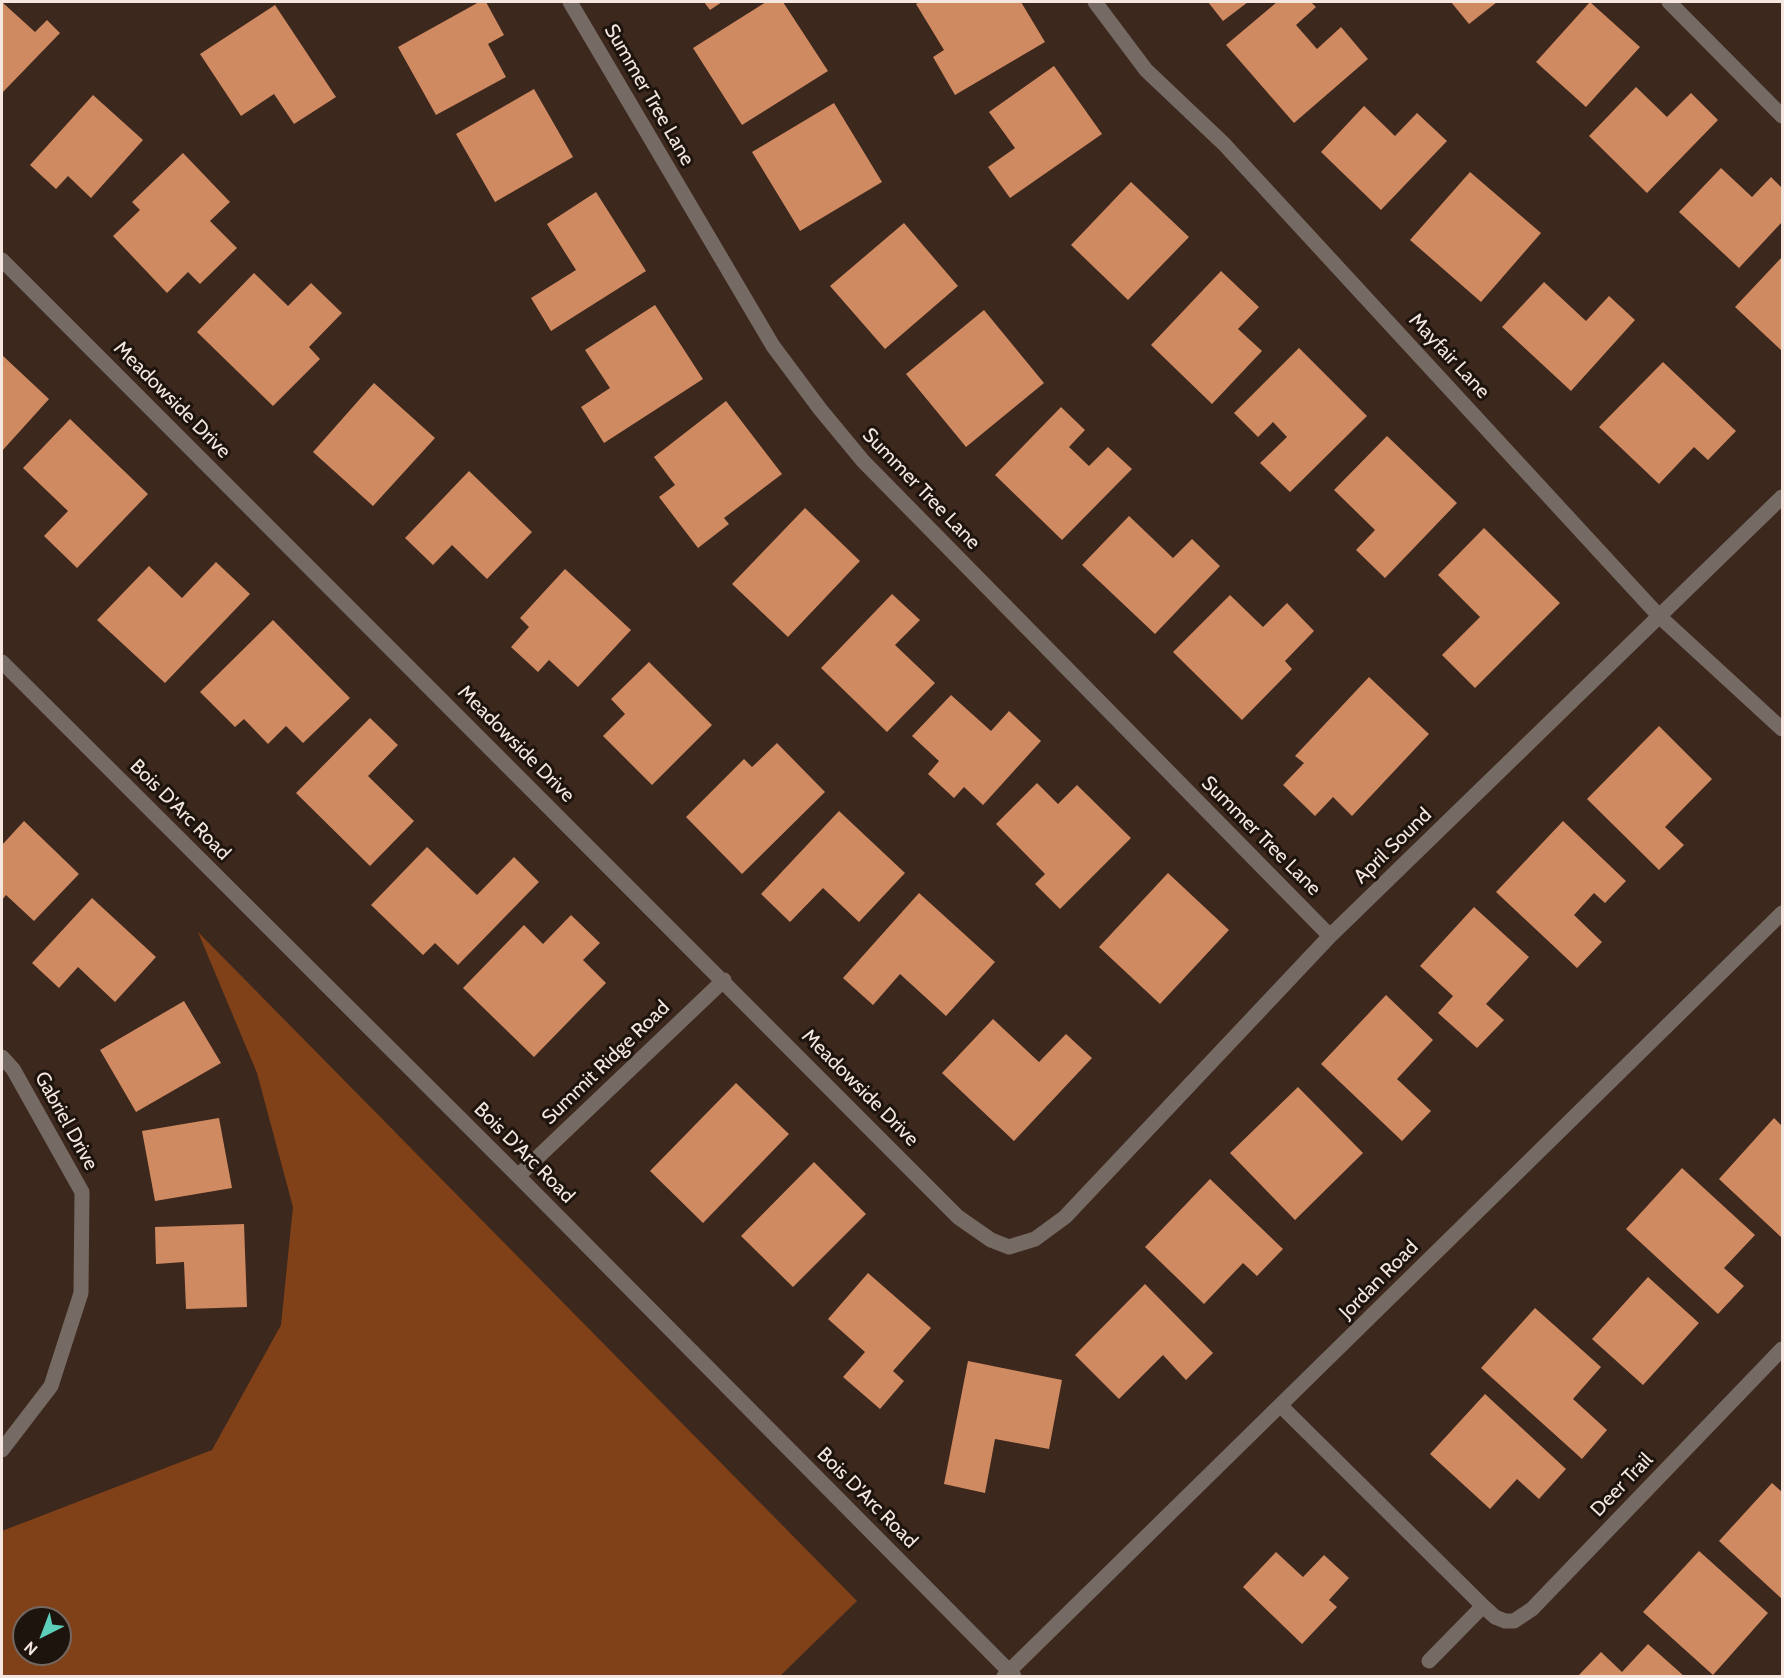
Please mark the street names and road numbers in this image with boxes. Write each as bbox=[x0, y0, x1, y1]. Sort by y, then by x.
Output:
street label: Summer Tree Lane bbox=[599, 20, 699, 170]
street label: Mayfair Lane bbox=[1404, 308, 1494, 404]
street label: Meadowside Drive bbox=[109, 337, 235, 463]
street label: Summer Tree Lane bbox=[857, 423, 985, 555]
street label: Meadowside Drive bbox=[453, 681, 579, 807]
street label: Bois D'Arc Road bbox=[125, 755, 235, 865]
street label: Summer Tree Lane bbox=[1196, 771, 1326, 901]
street label: April Sound bbox=[1349, 803, 1437, 889]
street label: Summit Ridge Road bbox=[537, 996, 675, 1130]
street label: Meadowside Drive bbox=[797, 1025, 923, 1151]
street label: Gabriel Drive bbox=[29, 1068, 103, 1174]
street label: Bois D'Arc Road bbox=[469, 1098, 579, 1208]
street label: Jordan Road bbox=[1335, 1236, 1423, 1324]
street label: Bois D'Arc Road bbox=[812, 1443, 922, 1553]
street label: Deer Trail bbox=[1586, 1448, 1658, 1522]

